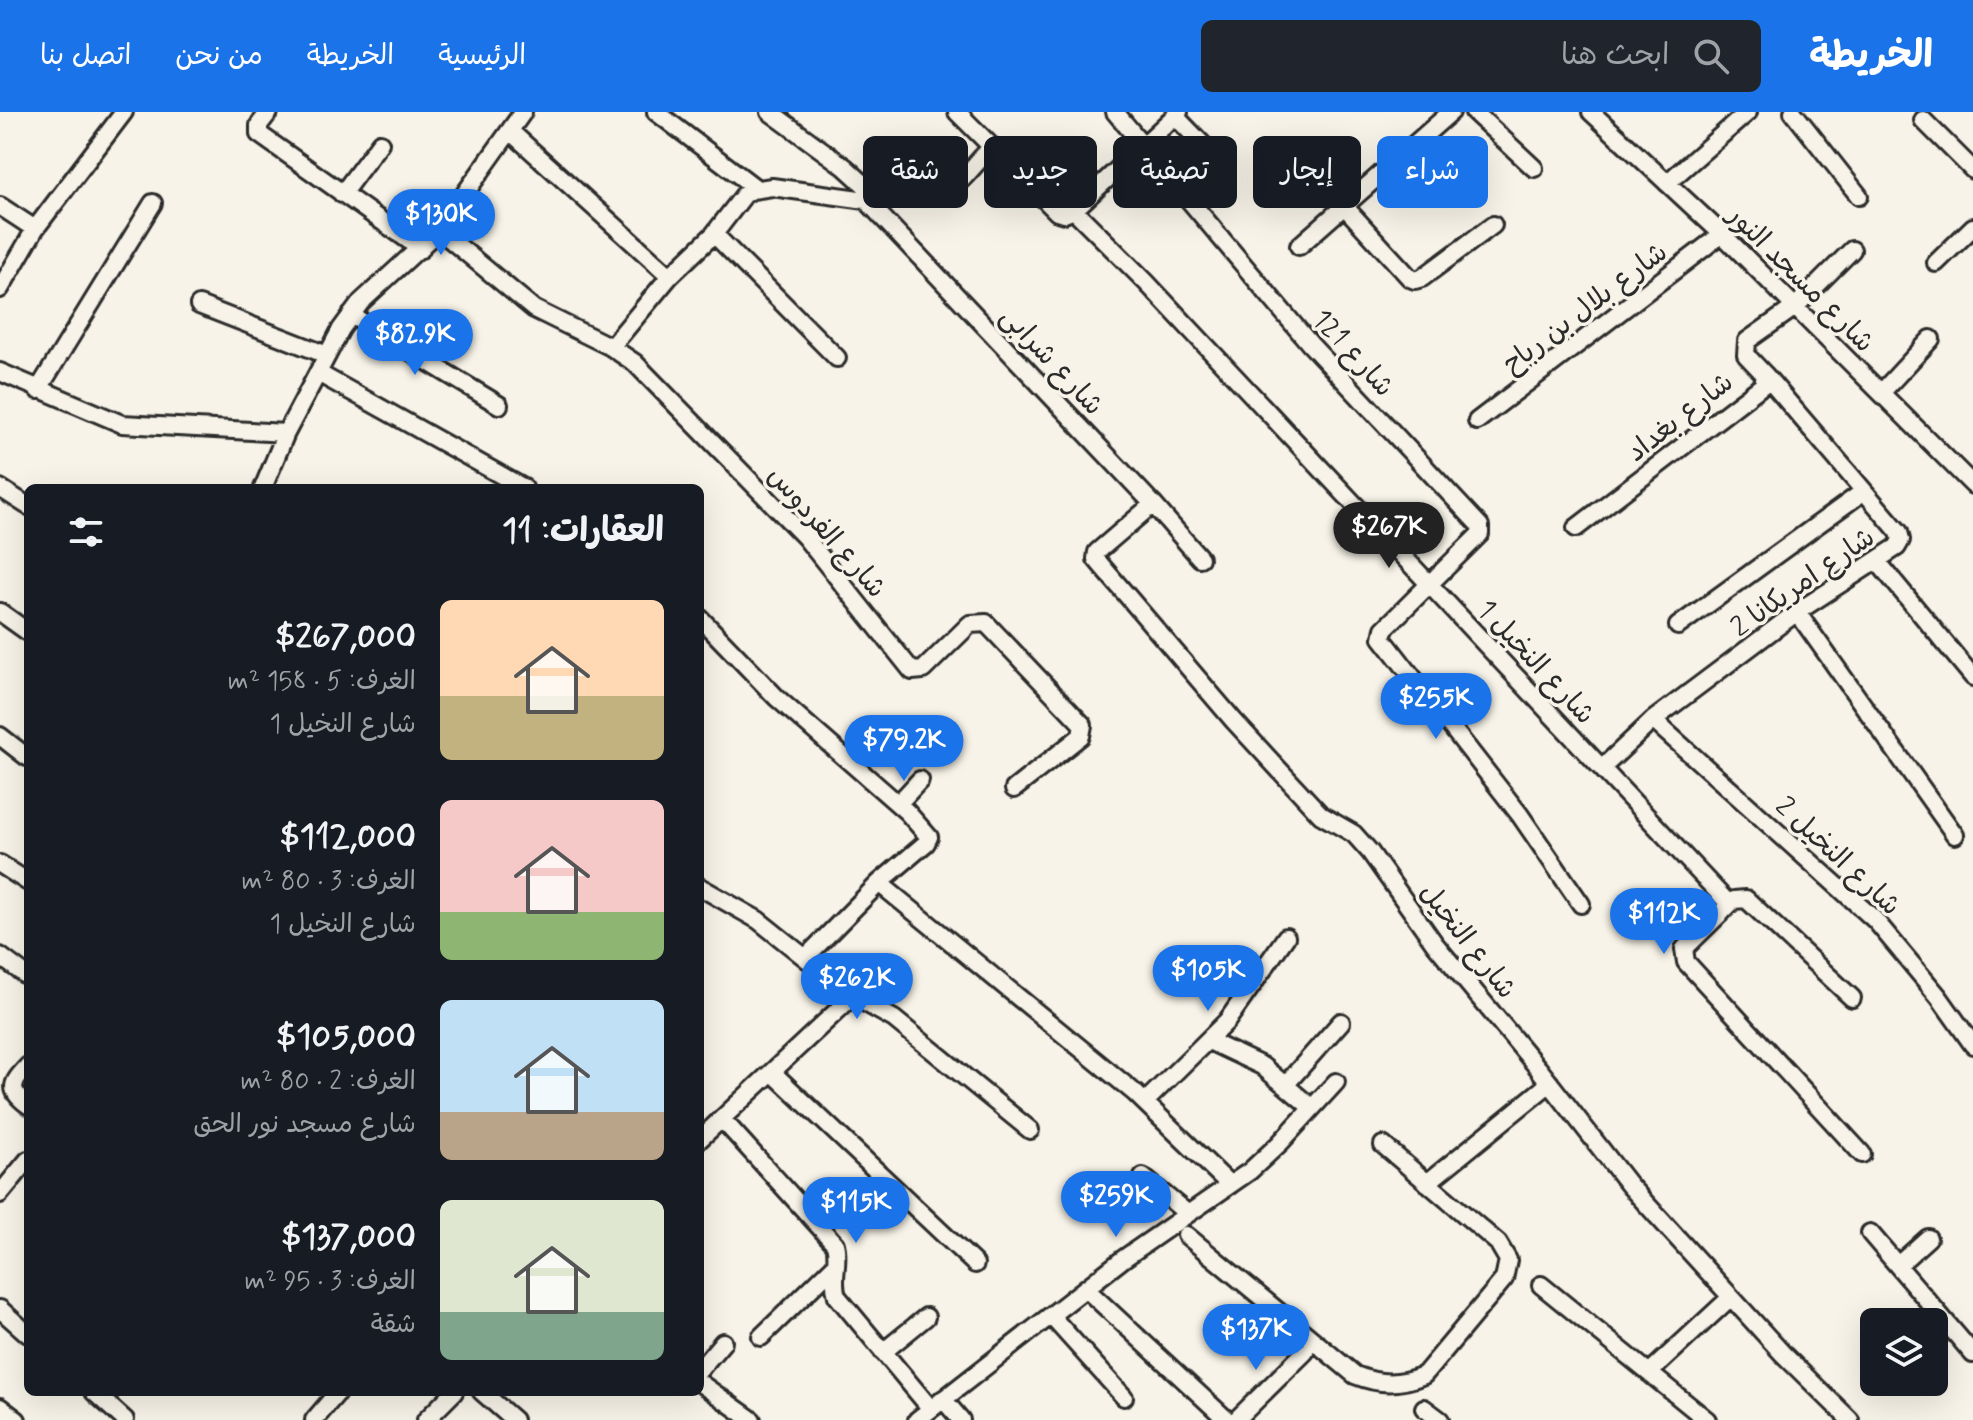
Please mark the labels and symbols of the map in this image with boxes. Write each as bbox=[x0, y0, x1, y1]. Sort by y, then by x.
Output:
pin: $130K bbox=[385, 189, 497, 257]
street label: شارع مسجد النور bbox=[1717, 197, 1882, 361]
street label: شارع بلال بن رباح bbox=[1495, 235, 1676, 383]
street label: شارع شرابى bbox=[991, 299, 1111, 424]
street label: شارع 121 bbox=[1303, 302, 1401, 406]
pin: $82.9K bbox=[350, 309, 480, 377]
street label: شارع بغداد bbox=[1620, 365, 1741, 471]
street label: شارع الفردوس bbox=[758, 459, 894, 607]
pin: $267K bbox=[1333, 502, 1445, 570]
street label: شارع امريكانا 2 bbox=[1724, 520, 1883, 646]
street label: شارع النخيل 1 bbox=[1468, 592, 1603, 733]
pin: $255K bbox=[1380, 673, 1492, 741]
pin: $79.2K bbox=[839, 715, 969, 783]
street label: شارع النخيل 2 bbox=[1767, 789, 1908, 925]
street label: شارع النخيل bbox=[1410, 876, 1524, 1007]
pin: $112K bbox=[1608, 888, 1720, 956]
pin: $105K bbox=[1152, 945, 1264, 1013]
pin: $262K bbox=[801, 953, 913, 1021]
pin: $259K bbox=[1060, 1171, 1172, 1239]
pin: $115K bbox=[800, 1177, 912, 1245]
pin: $137K bbox=[1200, 1304, 1312, 1372]

